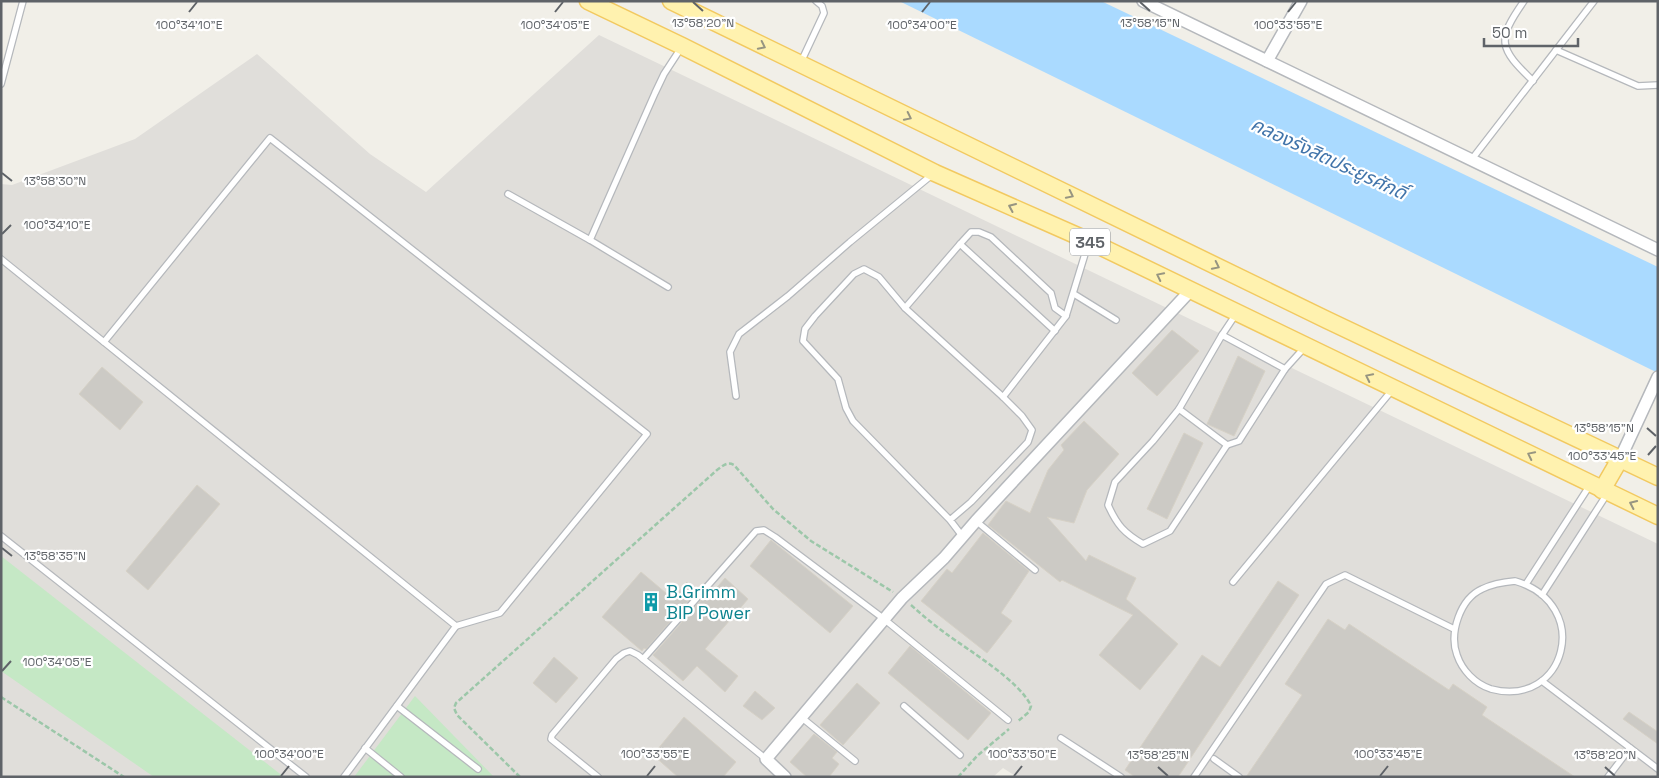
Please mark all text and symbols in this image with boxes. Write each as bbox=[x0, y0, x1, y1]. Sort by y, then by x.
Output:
text: 13°58'20"N bbox=[672, 15, 734, 31]
text: 13°58'15"N bbox=[1120, 15, 1180, 31]
scale bar bbox=[1484, 15, 1578, 47]
text: 100°34'10"E bbox=[156, 17, 223, 33]
text: 100°34'05"E bbox=[520, 17, 590, 33]
text: 100°34'00"E bbox=[887, 17, 957, 33]
text: 100°33'55"E bbox=[1254, 17, 1323, 33]
text: 50 m bbox=[1492, 23, 1527, 42]
one-way arrow bbox=[757, 39, 766, 50]
one-way arrow bbox=[903, 111, 912, 121]
water label: คลองรังสิตประยูรศักดิ์ bbox=[1247, 111, 1415, 208]
text: 13°58'30"N bbox=[24, 173, 86, 189]
one-way arrow bbox=[1065, 189, 1074, 200]
one-way arrow bbox=[1008, 203, 1017, 214]
text: 100°34'10"E bbox=[24, 217, 91, 233]
road number: 345 bbox=[1070, 228, 1110, 256]
one-way arrow bbox=[1211, 260, 1220, 271]
one-way arrow bbox=[1156, 272, 1165, 282]
one-way arrow bbox=[1365, 373, 1374, 384]
text: 13°58'15"N bbox=[1574, 420, 1634, 436]
text: 100°33'45"E bbox=[1568, 448, 1636, 464]
one-way arrow bbox=[1527, 451, 1536, 462]
one-way arrow bbox=[1629, 500, 1638, 510]
text: 13°58'35"N bbox=[24, 548, 86, 564]
place label: B.Grimm BIP Power bbox=[666, 580, 751, 624]
building icon: B.Grimm BIP Power bbox=[640, 591, 662, 613]
text: 100°34'05"E bbox=[22, 654, 92, 670]
text: 100°34'00"E bbox=[254, 746, 324, 762]
text: 100°33'55"E bbox=[621, 746, 690, 762]
text: 100°33'50"E bbox=[987, 746, 1057, 762]
text: 100°33'45"E bbox=[1354, 746, 1422, 762]
text: 13°58'25"N bbox=[1127, 747, 1189, 763]
text: 13°58'20"N bbox=[1574, 747, 1636, 763]

